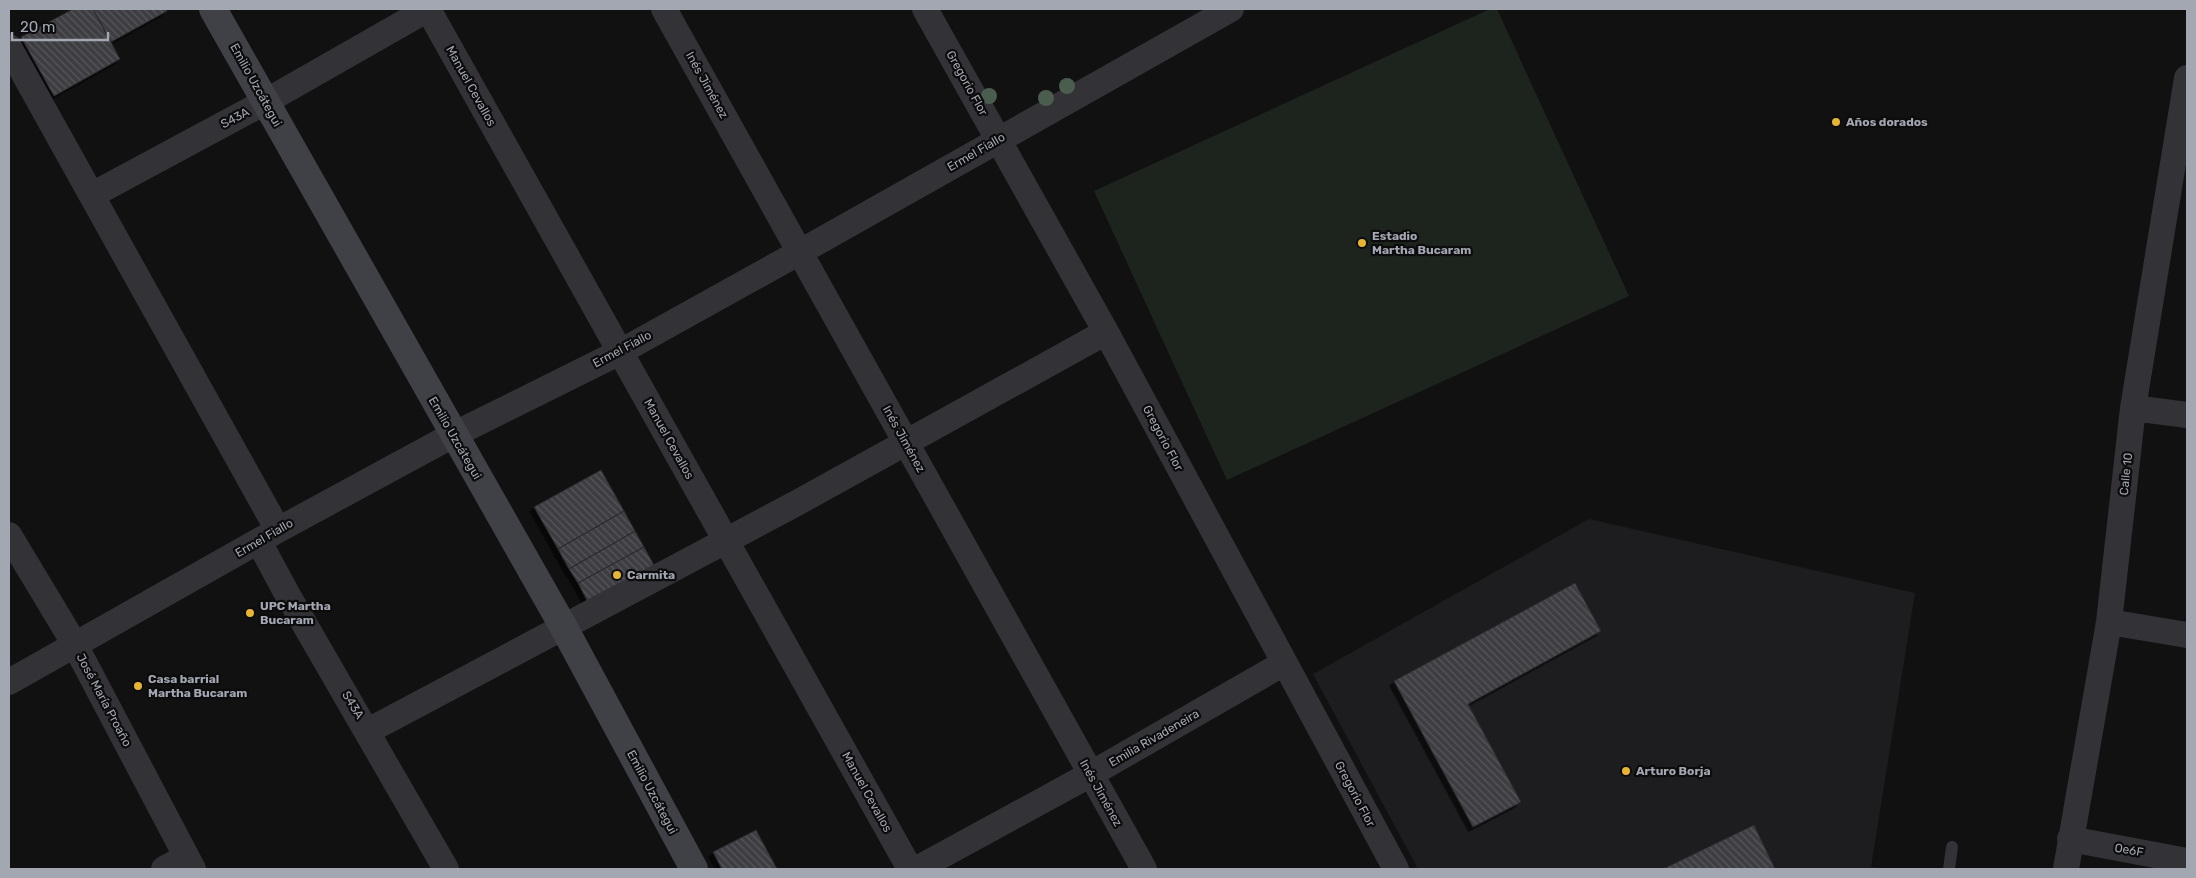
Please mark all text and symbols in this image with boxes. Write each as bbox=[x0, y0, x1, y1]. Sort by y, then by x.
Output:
scale bar bbox=[12, 10, 109, 42]
text: 20 m bbox=[20, 18, 55, 36]
street label: Emilio Uzcátegui bbox=[227, 41, 285, 129]
street label: Manuel Cevallos bbox=[443, 43, 499, 129]
street label: Gregorio Flor bbox=[943, 48, 991, 118]
street label: Inés Jiménez bbox=[683, 49, 731, 121]
street label: S43A bbox=[218, 105, 252, 131]
place label: Años dorados bbox=[1846, 115, 1928, 129]
marker: Años dorados bbox=[1830, 116, 1842, 128]
street label: Ermel Fiallo bbox=[945, 130, 1007, 174]
place label: Estadio Martha Bucaram bbox=[1372, 229, 1471, 257]
marker: Estadio Martha Bucaram bbox=[1356, 237, 1368, 249]
street label: Ermel Fiallo bbox=[590, 328, 654, 370]
street label: Emilio Uzcátegui bbox=[426, 394, 484, 482]
street label: Manuel Cevallos bbox=[641, 396, 697, 482]
street label: Inés Jiménez bbox=[880, 403, 928, 475]
street label: Gregorio Flor bbox=[1140, 403, 1186, 473]
street label: Calle 10 bbox=[2117, 452, 2135, 496]
street label: Ermel Fiallo bbox=[233, 516, 295, 560]
place label: Carmita bbox=[627, 568, 675, 582]
marker: Carmita bbox=[611, 569, 623, 581]
place label: UPC Martha Bucaram bbox=[260, 599, 331, 627]
marker: UPC Martha Bucaram bbox=[244, 607, 256, 619]
street label: José María Proaño bbox=[74, 651, 134, 749]
place label: Casa barrial Martha Bucaram bbox=[148, 672, 247, 700]
marker: Casa barrial Martha Bucaram bbox=[132, 680, 144, 692]
street label: S43A bbox=[339, 688, 367, 722]
street label: Emilia Rivadeneira bbox=[1106, 706, 1202, 770]
street label: Emilio Uzcátegui bbox=[624, 748, 680, 836]
street label: Manuel Cevallos bbox=[839, 749, 895, 835]
street label: Inés Jiménez bbox=[1077, 757, 1125, 829]
street label: Gregorio Flor bbox=[1332, 759, 1378, 829]
place label: Arturo Borja bbox=[1636, 764, 1711, 778]
marker: Arturo Borja bbox=[1620, 765, 1632, 777]
street label: Oe6F bbox=[2113, 841, 2145, 859]

